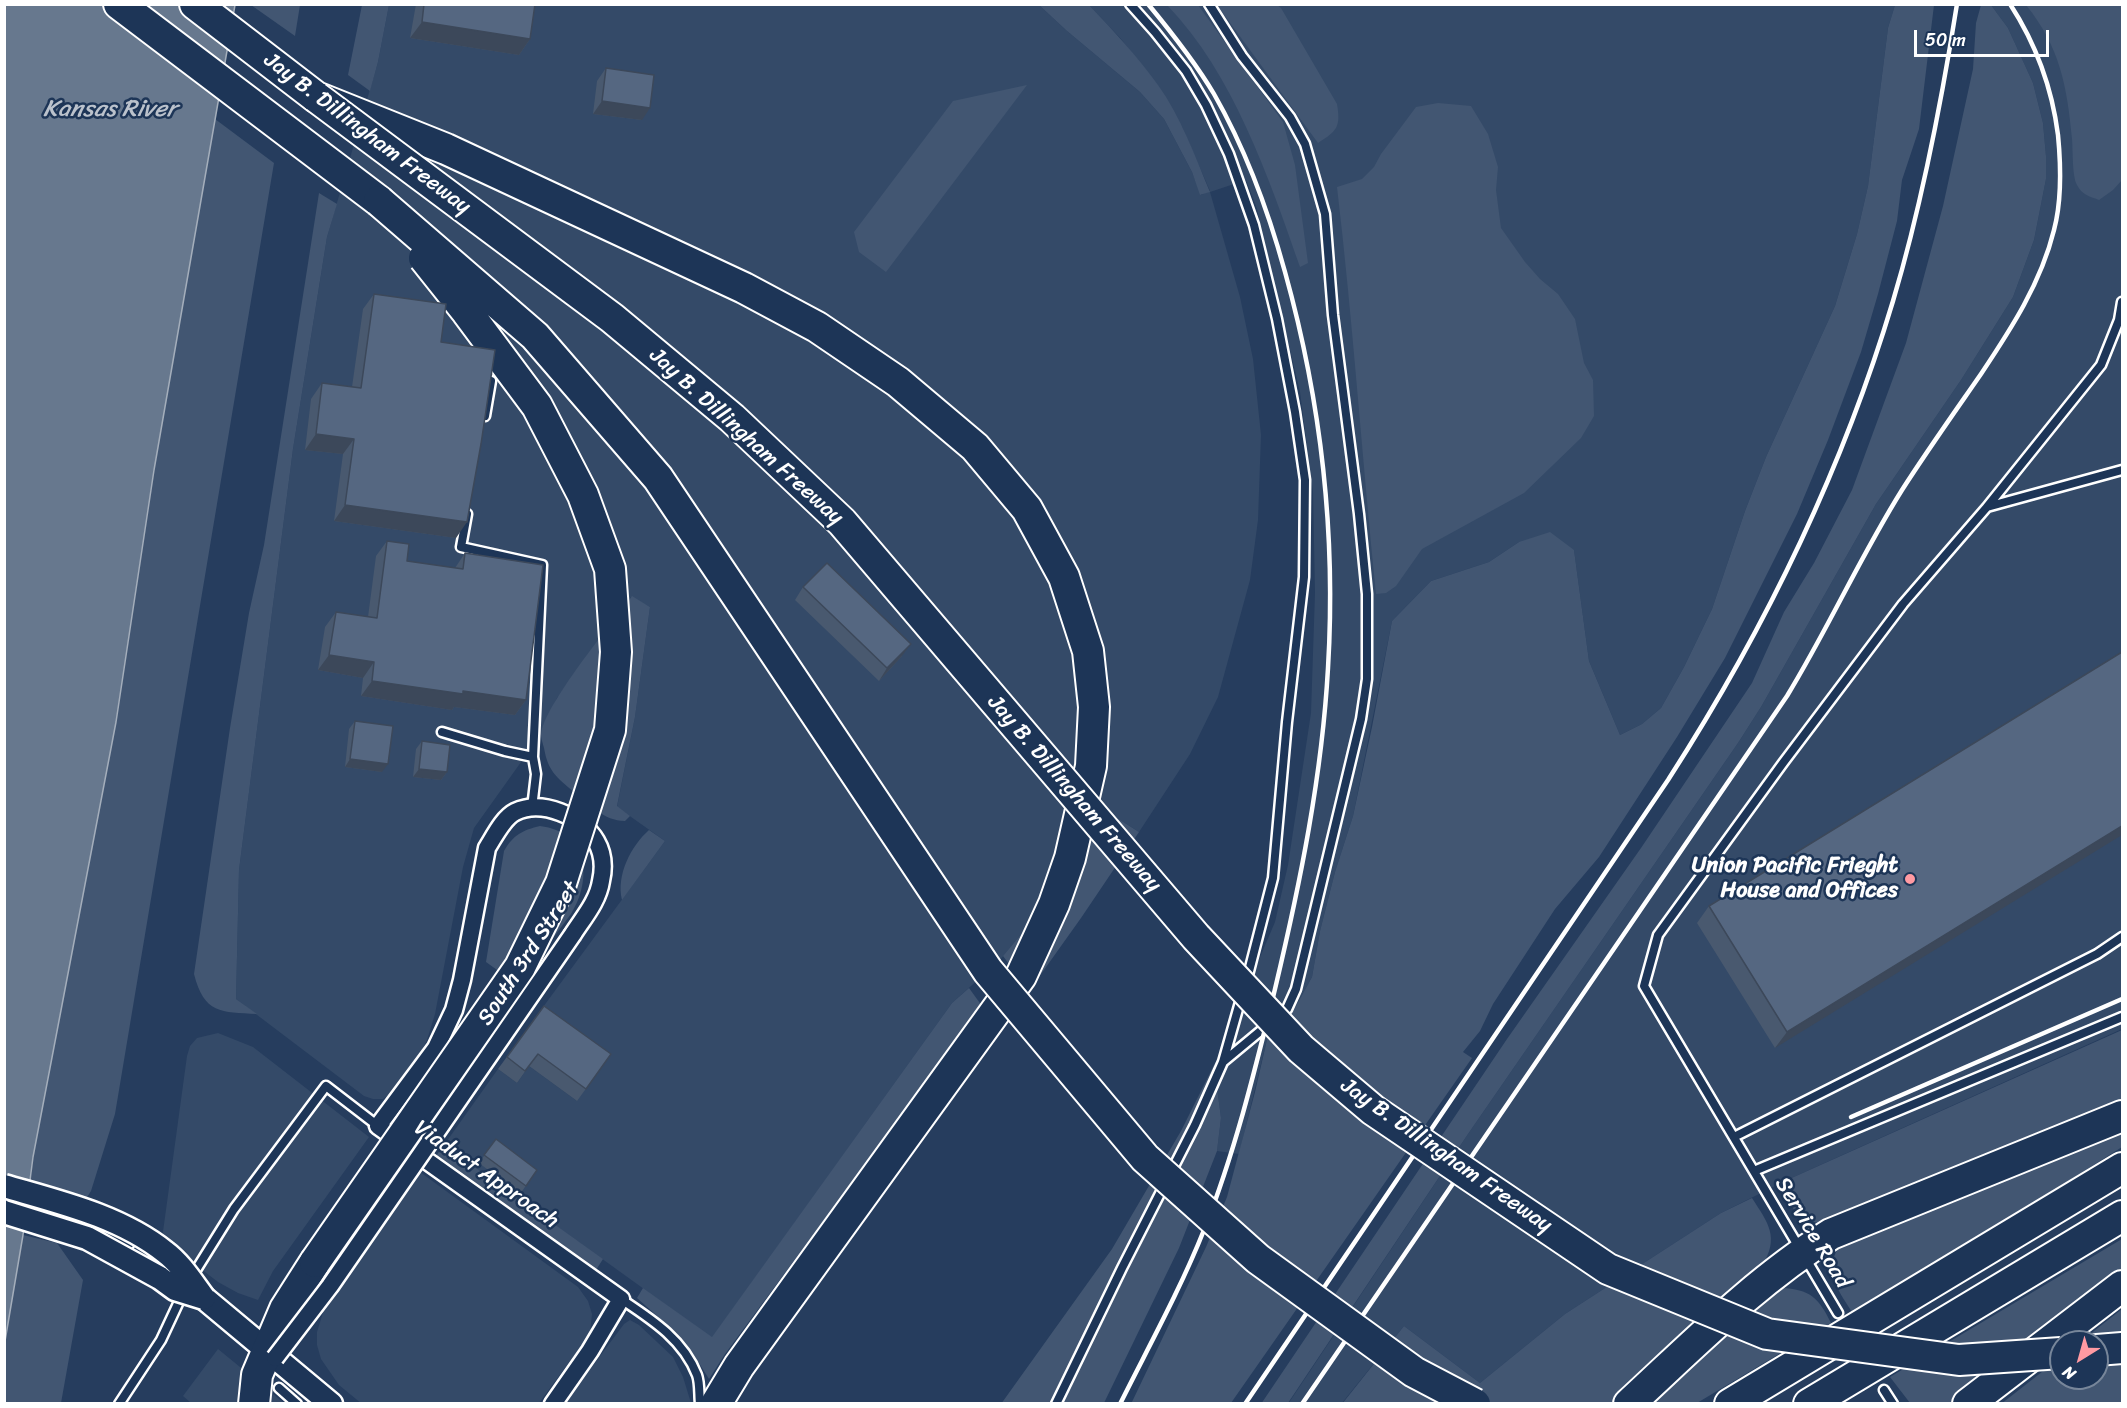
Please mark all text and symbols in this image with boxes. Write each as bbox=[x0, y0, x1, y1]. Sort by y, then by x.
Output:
scale bar bbox=[1917, 18, 2052, 56]
text: 50 m bbox=[1925, 24, 1966, 56]
street label: Jay B. Dillingham Freeway bbox=[258, 48, 476, 220]
water label: Kansas River bbox=[43, 96, 177, 124]
street label: Jay B. Dillingham Freeway bbox=[644, 343, 848, 531]
street label: Jay B. Dillingham Freeway bbox=[981, 690, 1167, 898]
place label: Union Pacific Frieght House and Offices bbox=[1692, 853, 1898, 904]
marker: Union Pacific Frieght House and Offices bbox=[1903, 872, 1917, 886]
street label: South 3rd Street bbox=[473, 877, 585, 1031]
street label: Jay B. Dillingham Freeway bbox=[1335, 1073, 1557, 1239]
street label: Viaduct Approach bbox=[409, 1115, 563, 1235]
street label: Service Road bbox=[1769, 1173, 1855, 1293]
north arrow bbox=[2049, 1330, 2109, 1390]
text: N bbox=[2056, 1358, 2082, 1388]

